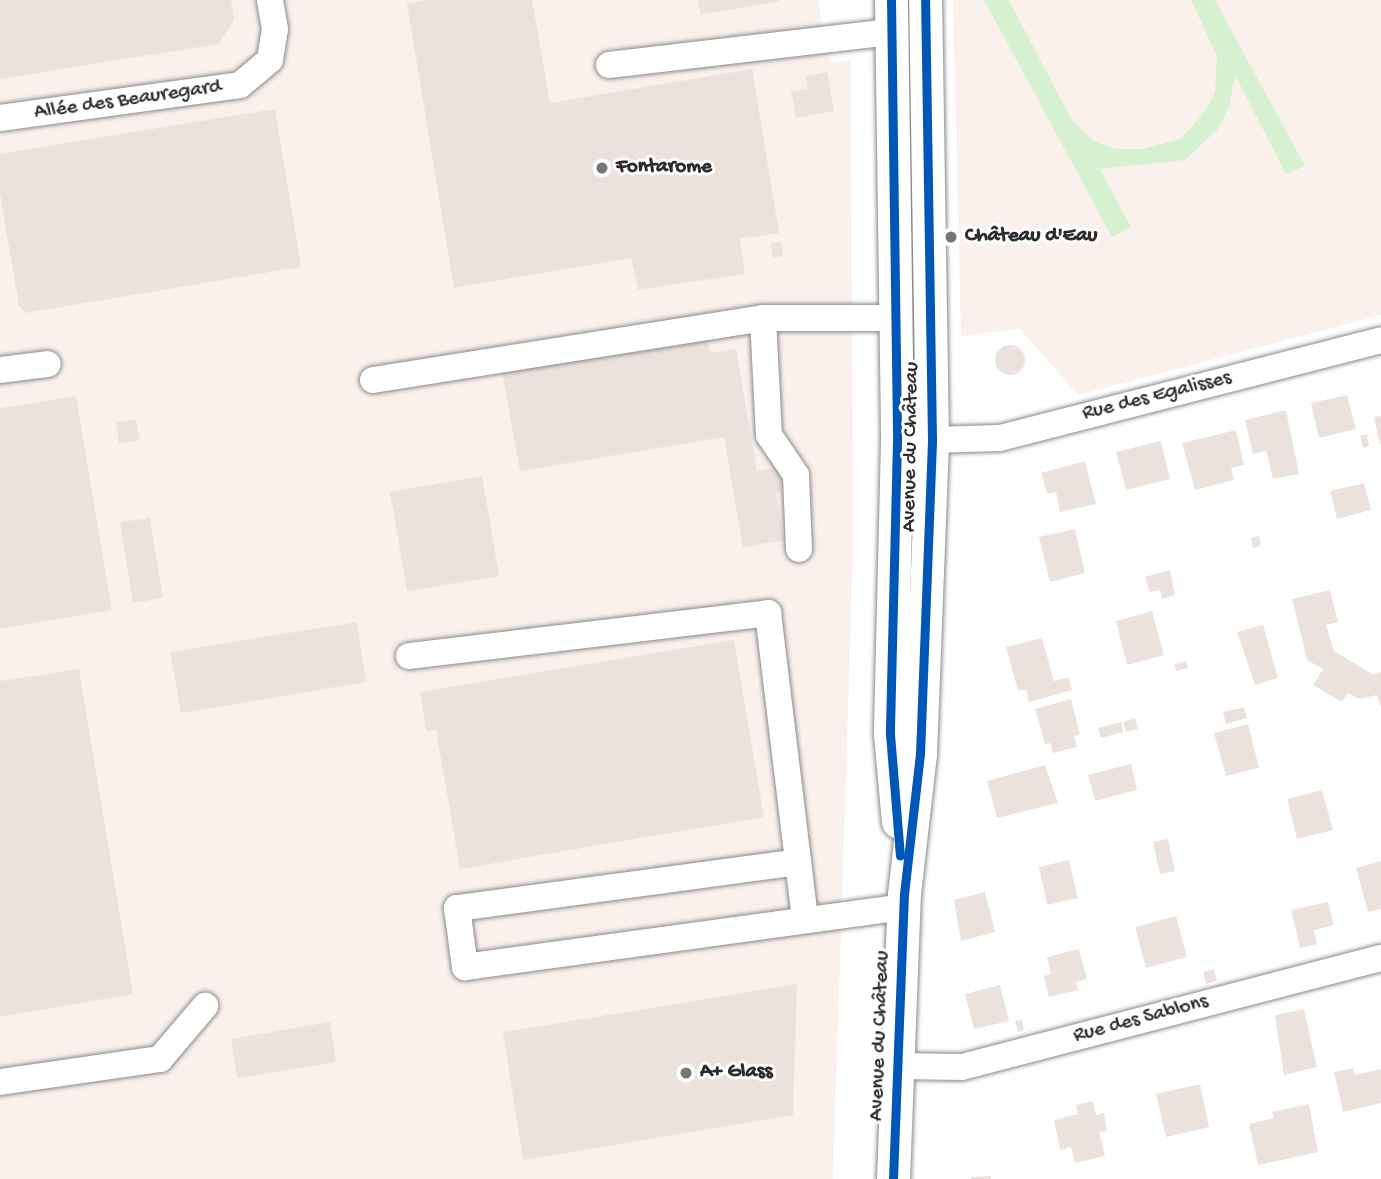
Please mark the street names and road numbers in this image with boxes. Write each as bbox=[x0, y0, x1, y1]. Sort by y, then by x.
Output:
street label: Allée des Beauregard bbox=[33, 75, 223, 127]
street label: Avenue du Château bbox=[898, 362, 926, 532]
street label: Rue des Egalisses bbox=[1080, 366, 1234, 428]
street label: Avenue du Château bbox=[865, 950, 897, 1122]
street label: Rue des Sablons bbox=[1071, 990, 1211, 1050]

